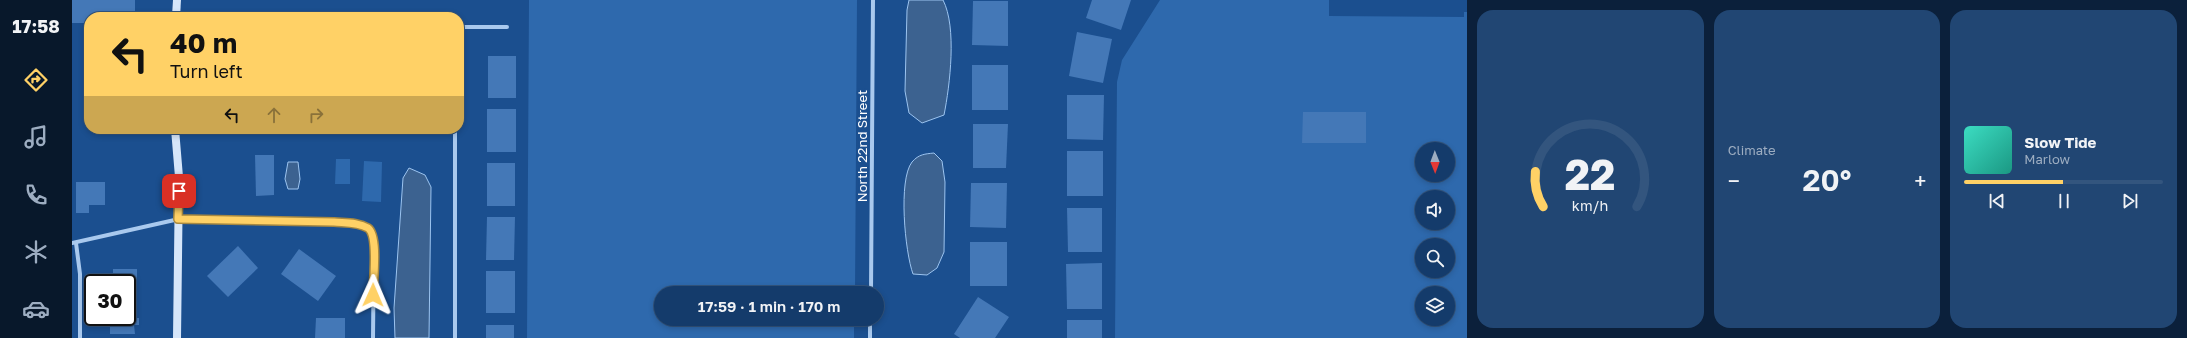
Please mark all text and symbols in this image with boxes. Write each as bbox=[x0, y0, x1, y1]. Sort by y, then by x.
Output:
text: 17:58 bbox=[12, 15, 60, 37]
text: 40 m bbox=[170, 26, 237, 59]
icon: left bbox=[104, 28, 156, 80]
text: Turn left bbox=[170, 60, 243, 82]
icon: directions bbox=[22, 66, 50, 94]
street label: North 22nd Street bbox=[854, 90, 870, 202]
icon: left bbox=[221, 104, 243, 126]
icon: ahead bbox=[263, 104, 285, 126]
icon: right bbox=[305, 104, 327, 126]
icon: music bbox=[22, 123, 50, 151]
text: Slow Tide bbox=[2024, 133, 2096, 151]
north arrow bbox=[1415, 142, 1455, 182]
map controls bbox=[1415, 142, 1455, 326]
text: Climate bbox=[1728, 142, 1776, 158]
text: 22 bbox=[1565, 149, 1616, 199]
text: Marlow bbox=[2024, 151, 2070, 167]
text: 20° bbox=[1803, 162, 1851, 198]
text: − bbox=[1728, 167, 1740, 194]
text: + bbox=[1914, 167, 1926, 194]
pin bbox=[162, 174, 196, 208]
icon: arrive bbox=[168, 180, 190, 202]
icon: phone bbox=[22, 181, 50, 209]
button: sound bbox=[1415, 190, 1455, 230]
icon: previous bbox=[1986, 190, 2008, 212]
icon: pause bbox=[2053, 190, 2075, 212]
icon: next bbox=[2119, 190, 2141, 212]
text: km/h bbox=[1572, 197, 1609, 214]
icon: climate bbox=[22, 238, 50, 266]
button: search bbox=[1415, 238, 1455, 278]
speed limit sign: 30 bbox=[84, 274, 136, 326]
position arrow bbox=[352, 274, 394, 316]
button: layers bbox=[1415, 286, 1455, 326]
icon: car bbox=[22, 295, 50, 323]
text: 17:59 · 1 min · 170 m bbox=[698, 297, 840, 315]

